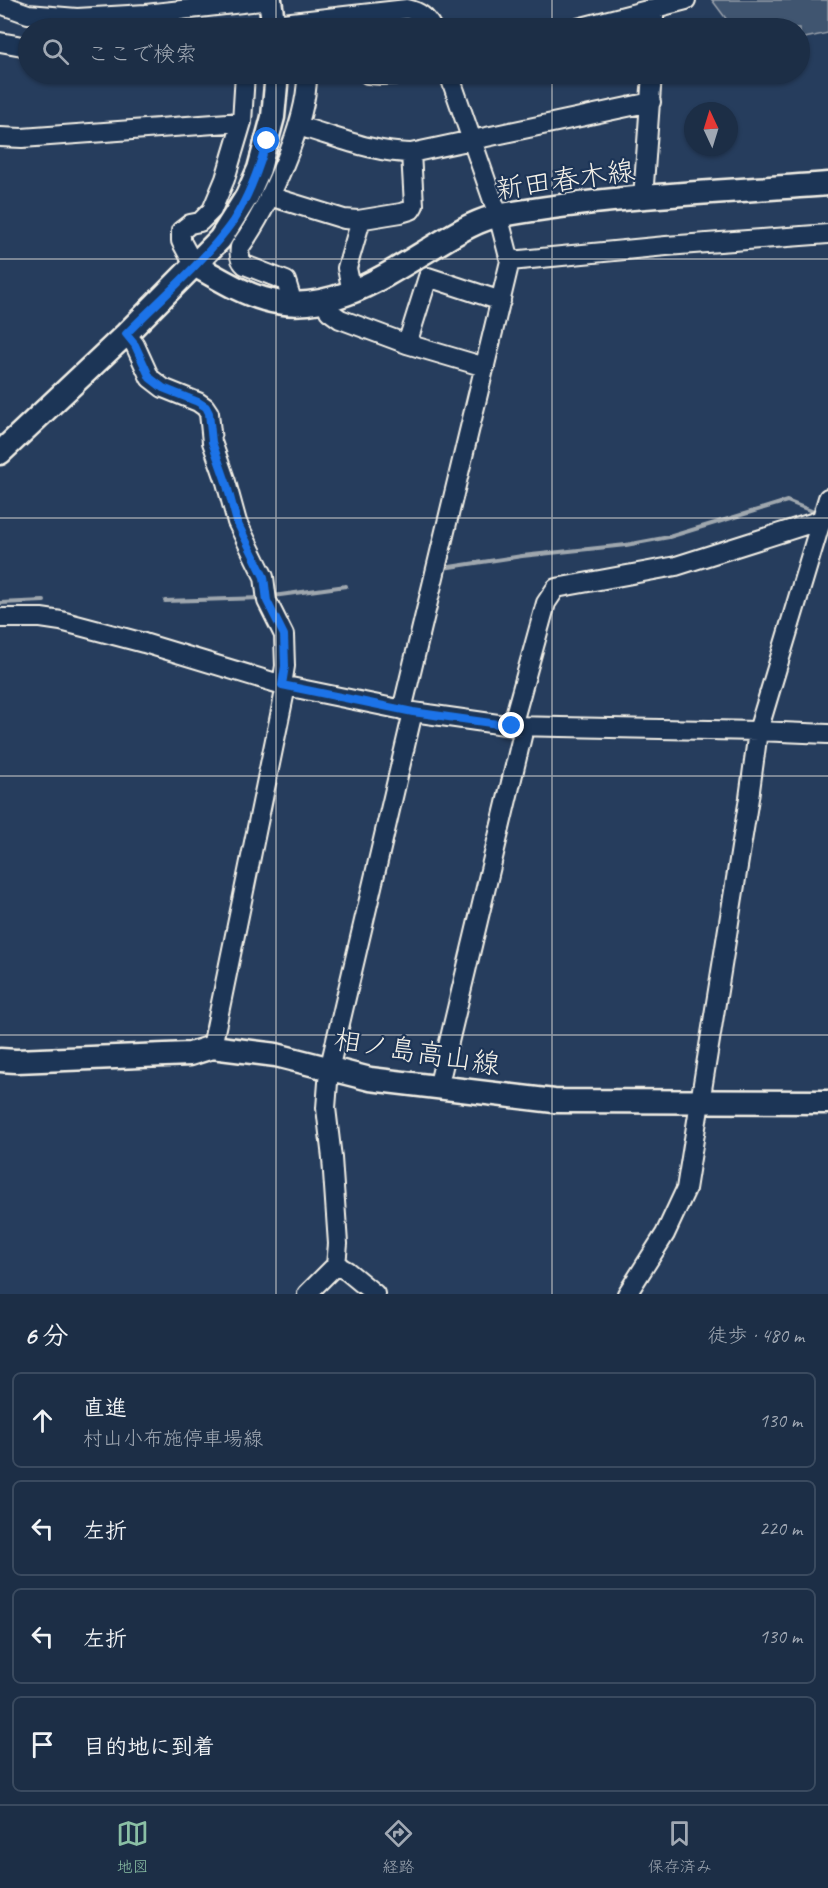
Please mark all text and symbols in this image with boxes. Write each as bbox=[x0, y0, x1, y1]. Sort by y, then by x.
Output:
search box bbox=[18, 18, 810, 84]
icon: search bbox=[39, 35, 72, 68]
text: ここで検索 bbox=[87, 40, 197, 68]
north arrow bbox=[684, 102, 738, 156]
route start bbox=[253, 127, 279, 153]
street label: 新田春木線 bbox=[493, 152, 637, 207]
route end bbox=[498, 712, 524, 738]
street label: 相ノ島高山線 bbox=[331, 1021, 503, 1082]
text: 6 分 bbox=[24, 1319, 69, 1352]
text: 徒歩 · 480 m bbox=[708, 1323, 804, 1348]
text: 直進 bbox=[83, 1394, 127, 1422]
icon: ahead bbox=[26, 1404, 59, 1437]
text: 130 m bbox=[759, 1408, 802, 1433]
text: 村山小布施停車場線 bbox=[83, 1426, 263, 1451]
icon: left bbox=[26, 1512, 59, 1545]
text: 220 m bbox=[759, 1516, 802, 1541]
text: 左折 bbox=[83, 1517, 127, 1545]
icon: left bbox=[26, 1620, 59, 1653]
text: 130 m bbox=[759, 1624, 802, 1649]
text: 左折 bbox=[83, 1625, 127, 1653]
icon: arrive bbox=[26, 1728, 59, 1761]
text: 目的地に到着 bbox=[83, 1733, 215, 1761]
tab: 地図 bbox=[116, 1817, 149, 1877]
tab: 経路 bbox=[382, 1817, 415, 1877]
tab: 保存済み bbox=[648, 1817, 712, 1877]

